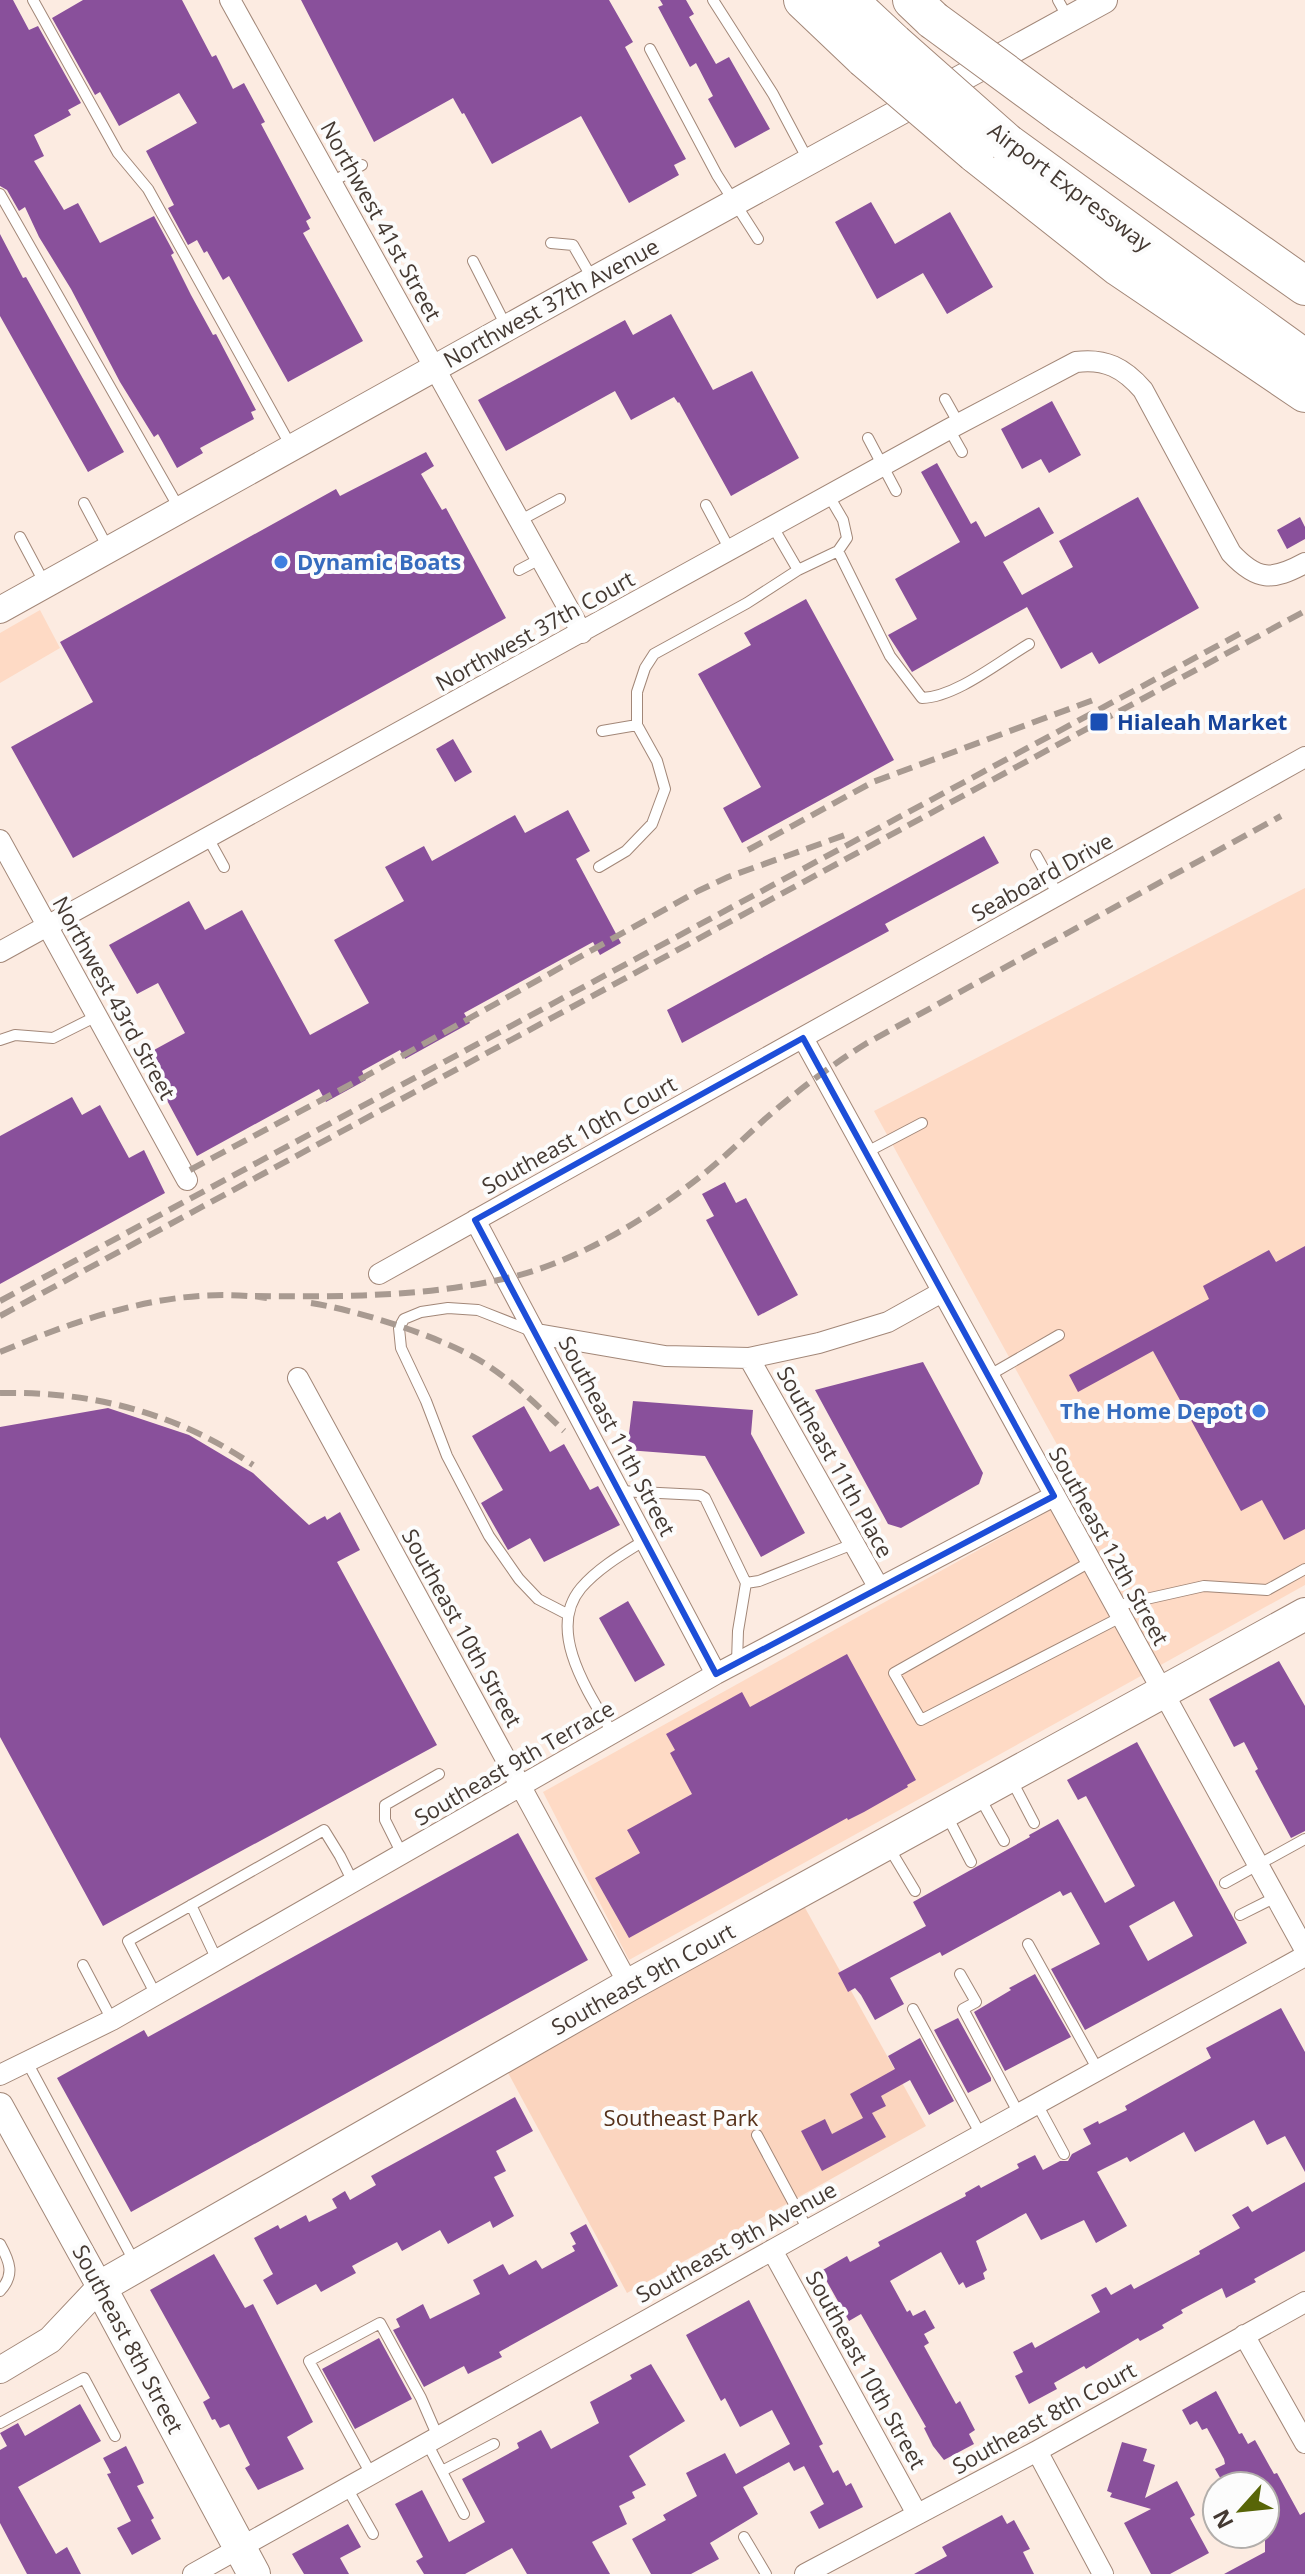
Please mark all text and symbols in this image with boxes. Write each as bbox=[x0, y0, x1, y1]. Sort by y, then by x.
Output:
street label: Northwest 41st Street bbox=[314, 115, 449, 326]
street label: Airport Expressway bbox=[983, 115, 1159, 258]
street label: Northwest 37th Avenue bbox=[437, 230, 664, 374]
place label: Dynamic Boats bbox=[297, 546, 461, 576]
marker: Dynamic Boats bbox=[272, 553, 290, 571]
street label: Northwest 37th Court bbox=[430, 563, 640, 697]
place label: Hialeah Market bbox=[1117, 706, 1287, 736]
marker: Hialeah Market bbox=[1088, 711, 1110, 733]
street label: Seaboard Drive bbox=[965, 825, 1118, 927]
street label: Northwest 43rd Street bbox=[46, 890, 183, 1105]
street label: Southeast 10th Court bbox=[476, 1068, 681, 1200]
street label: Southeast 11th Street bbox=[552, 1330, 683, 1541]
street label: Southeast 11th Place bbox=[771, 1360, 901, 1563]
place label: The Home Depot bbox=[1060, 1395, 1243, 1425]
marker: The Home Depot bbox=[1250, 1402, 1268, 1420]
street label: Southeast 12th Street bbox=[1043, 1441, 1177, 1650]
street label: Southeast 10th Street bbox=[396, 1523, 530, 1732]
street label: Southeast 9th Terrace bbox=[408, 1693, 619, 1832]
street label: Southeast 9th Court bbox=[545, 1915, 740, 2041]
park label: Southeast Park bbox=[604, 2102, 759, 2132]
street label: Southeast 9th Avenue bbox=[630, 2173, 841, 2309]
street label: Southeast 8th Street bbox=[66, 2239, 191, 2438]
street label: Southeast 10th Street bbox=[800, 2265, 934, 2474]
street label: Southeast 8th Court bbox=[946, 2354, 1141, 2480]
north arrow bbox=[1201, 2470, 1281, 2550]
text: N bbox=[1205, 2505, 1240, 2534]

